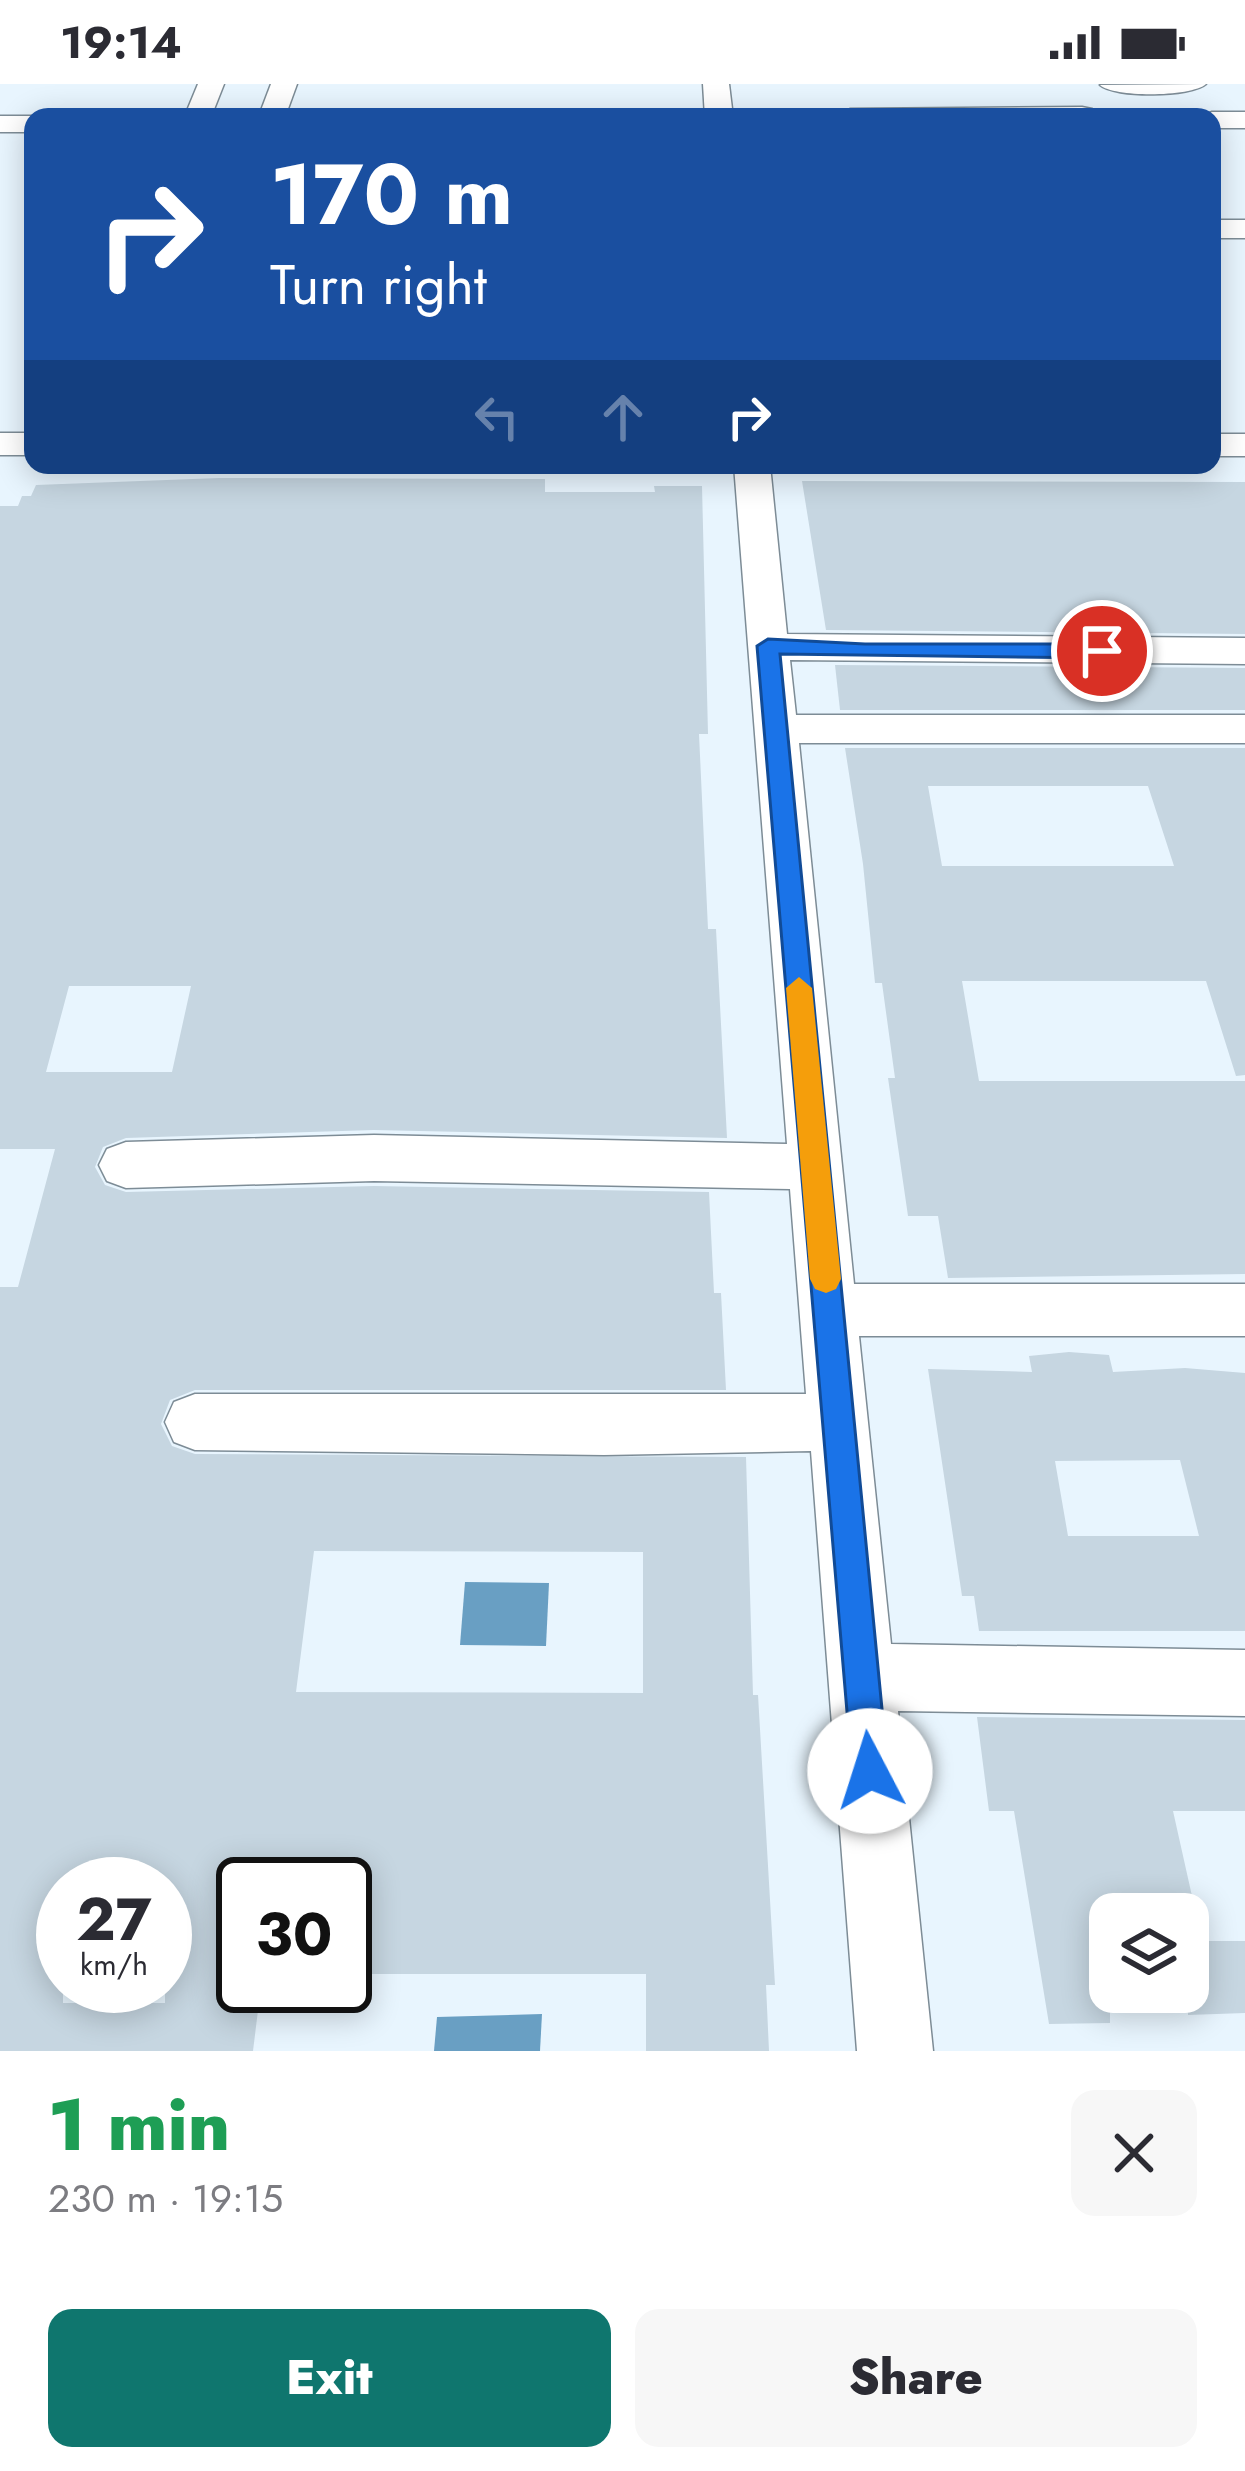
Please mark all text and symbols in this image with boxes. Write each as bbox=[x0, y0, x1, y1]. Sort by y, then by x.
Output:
text: 19:14 bbox=[60, 10, 182, 75]
text: 170 m bbox=[270, 134, 513, 256]
icon: right bbox=[72, 156, 228, 312]
text: Turn right bbox=[270, 246, 487, 324]
icon: left bbox=[464, 384, 530, 450]
icon: ahead bbox=[590, 384, 656, 450]
icon: right bbox=[716, 384, 782, 450]
pin bbox=[1051, 600, 1153, 702]
icon: arrive bbox=[1069, 618, 1135, 684]
position arrow bbox=[807, 1708, 933, 1834]
speed limit sign: 30 bbox=[216, 1857, 372, 2013]
text: 27 bbox=[76, 1876, 152, 1963]
map controls bbox=[1089, 1893, 1209, 2013]
button: layers bbox=[1089, 1893, 1209, 2013]
text: km/h bbox=[80, 1943, 148, 1986]
text: 1 min bbox=[48, 2073, 230, 2177]
button: close bbox=[1071, 2090, 1197, 2216]
text: 230 m · 19:15 bbox=[48, 2170, 283, 2227]
button: Exit bbox=[48, 2309, 611, 2447]
button: Share bbox=[635, 2309, 1197, 2447]

